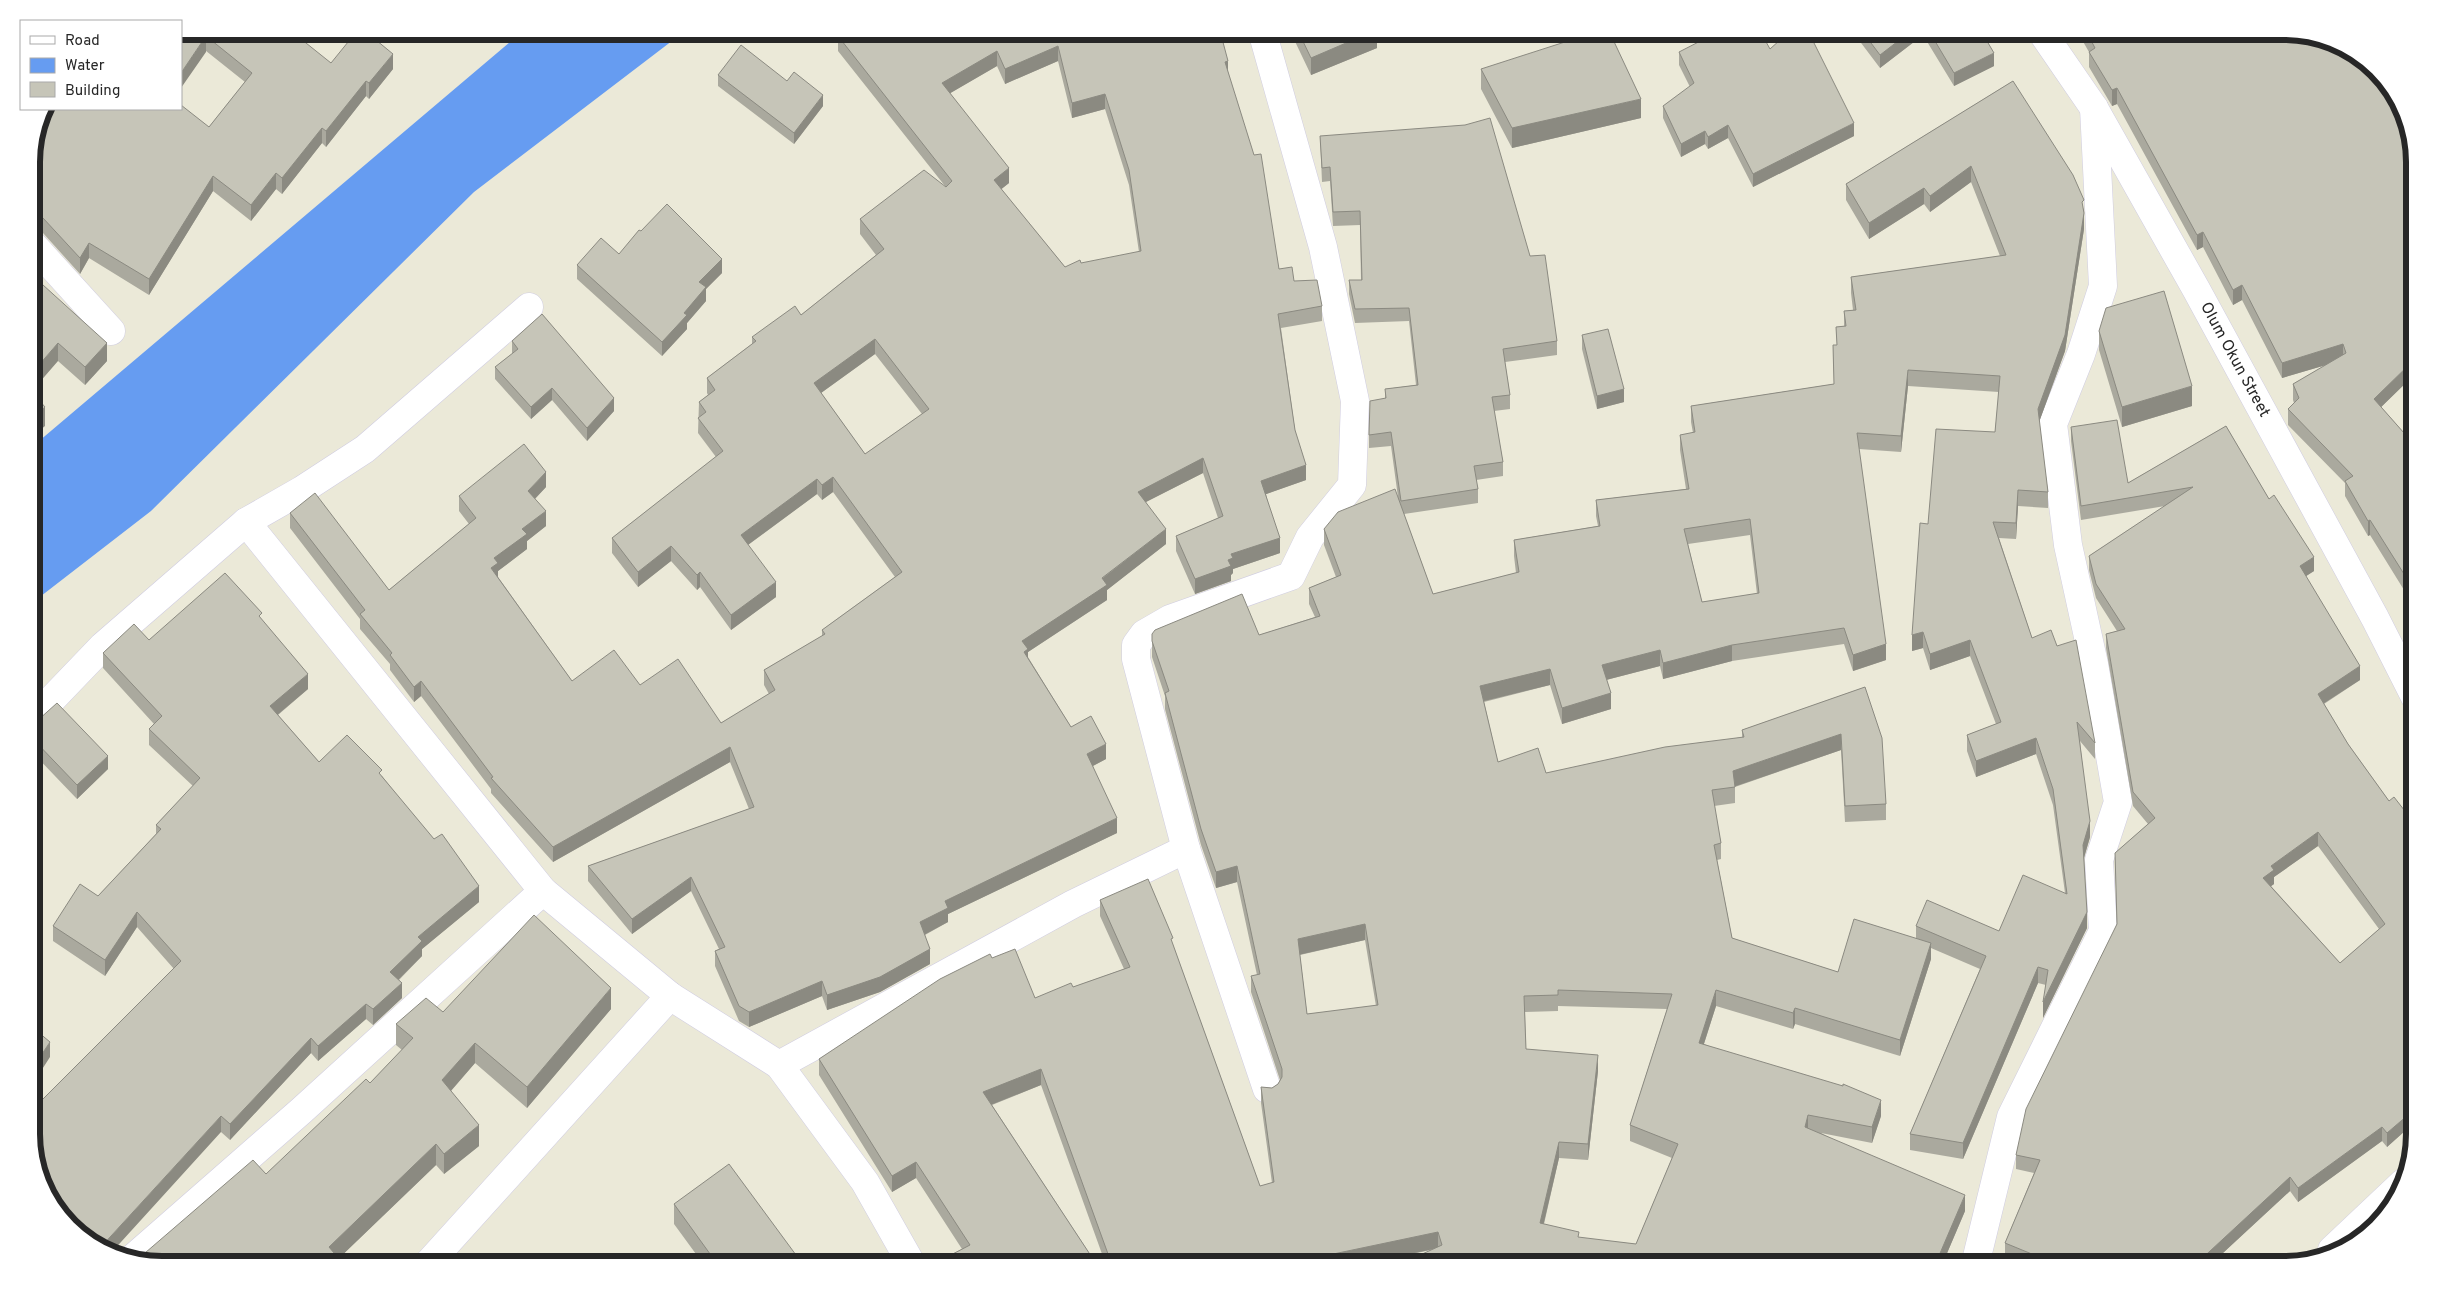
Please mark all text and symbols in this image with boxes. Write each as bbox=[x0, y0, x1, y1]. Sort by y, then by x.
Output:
legend bbox=[20, 20, 182, 110]
text: Road bbox=[65, 32, 100, 51]
text: Water bbox=[65, 57, 105, 76]
text: Building bbox=[65, 82, 120, 101]
street label: Olum Okun Street bbox=[2195, 299, 2274, 421]

